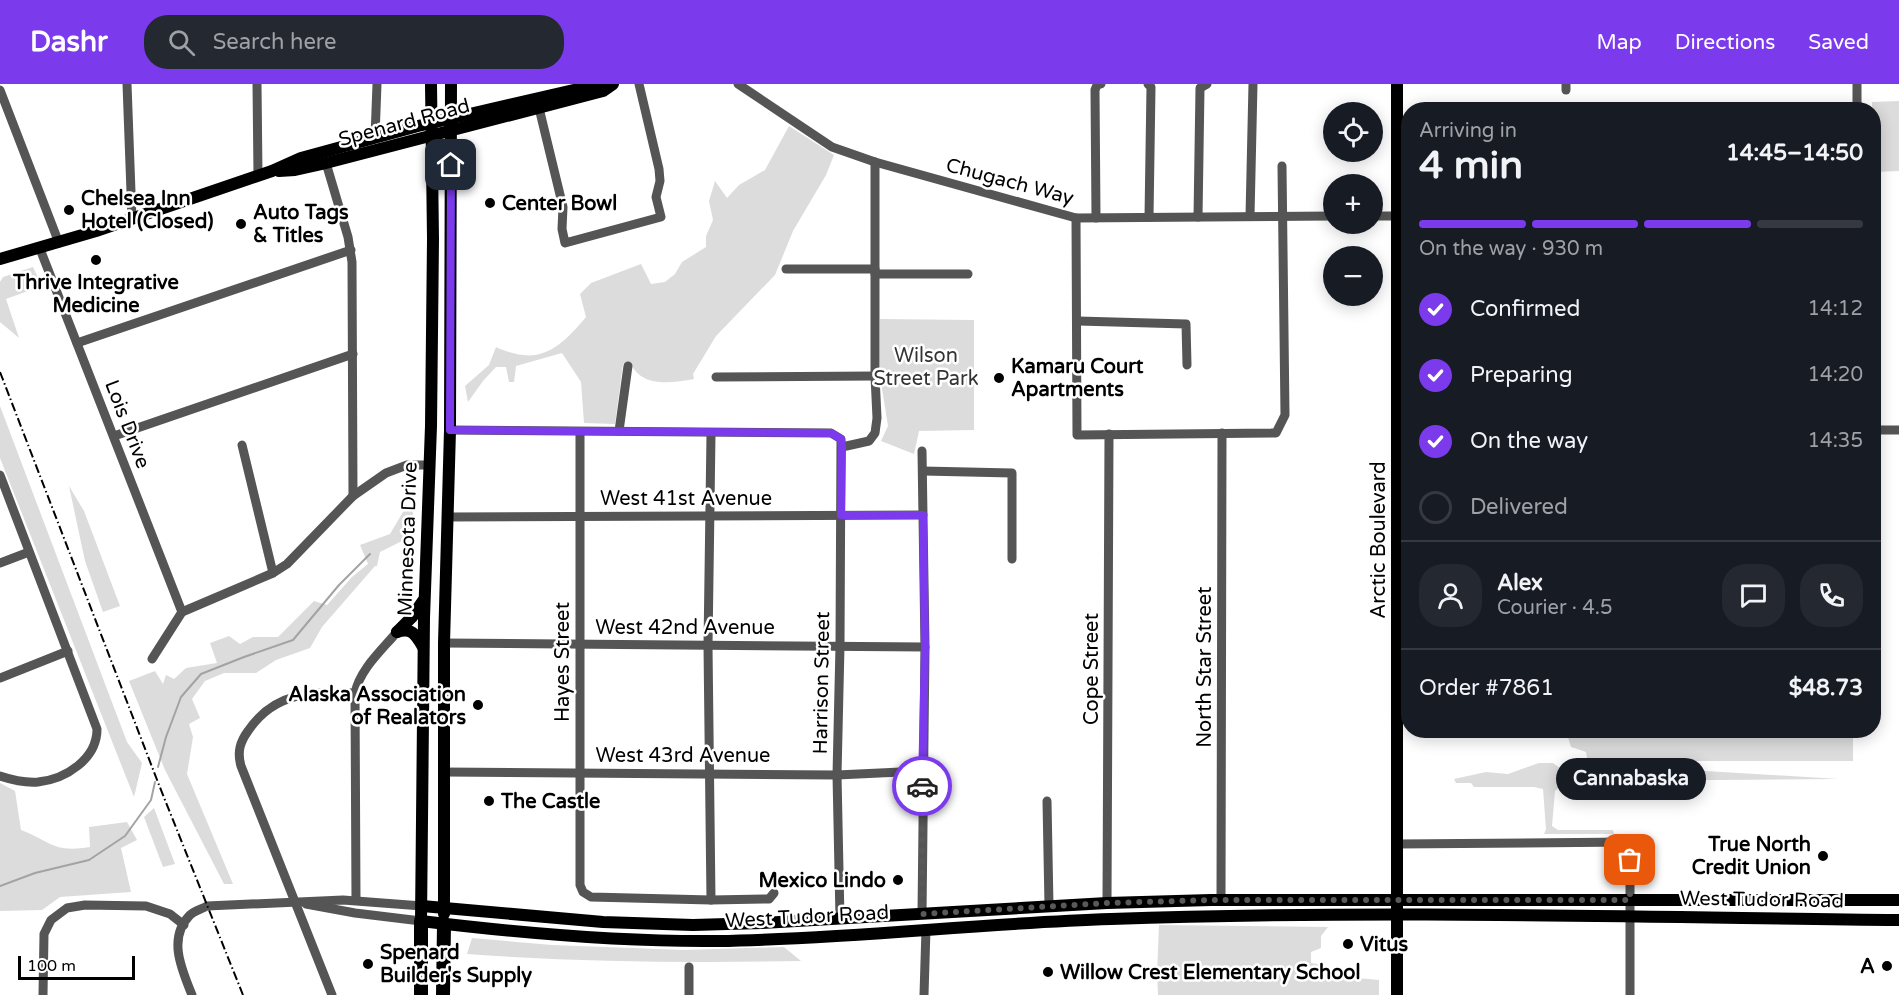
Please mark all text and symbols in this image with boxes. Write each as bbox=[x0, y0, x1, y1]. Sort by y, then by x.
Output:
search box bbox=[144, 15, 564, 69]
text: Dashr bbox=[30, 25, 108, 59]
icon: search bbox=[165, 26, 198, 59]
text: Search here bbox=[213, 29, 336, 55]
text: Map bbox=[1596, 30, 1642, 55]
text: Directions bbox=[1675, 30, 1775, 55]
text: Saved bbox=[1808, 30, 1869, 55]
street label: Spenard Road bbox=[336, 94, 473, 152]
map controls bbox=[1323, 102, 1383, 306]
button: locate bbox=[1323, 102, 1383, 162]
text: Arriving in bbox=[1419, 119, 1517, 143]
pin bbox=[425, 139, 476, 190]
text: 14:45–14:50 bbox=[1726, 140, 1863, 166]
text: 4 min bbox=[1419, 142, 1523, 189]
icon: home bbox=[434, 148, 467, 181]
street label: Chugach Way bbox=[943, 153, 1077, 211]
button: + bbox=[1323, 174, 1383, 234]
place label: Chelsea Inn Hotel (Closed) bbox=[81, 187, 214, 234]
place label: Center Bowl bbox=[502, 192, 617, 216]
marker: Center Bowl bbox=[483, 196, 497, 210]
place label: Auto Tags & Titles bbox=[253, 201, 349, 248]
marker: Chelsea Inn Hotel (Closed) bbox=[62, 203, 76, 217]
marker: Auto Tags & Titles bbox=[234, 217, 248, 231]
text: On the way · 930 m bbox=[1419, 237, 1603, 261]
button: − bbox=[1323, 246, 1383, 306]
marker: Thrive Integrative Medicine bbox=[89, 253, 103, 267]
place label: Thrive Integrative Medicine bbox=[12, 271, 179, 318]
icon: check bbox=[1419, 293, 1452, 326]
text: Confirmed bbox=[1470, 296, 1580, 322]
text: 14:12 bbox=[1808, 297, 1863, 321]
park label: Wilson Street Park bbox=[873, 344, 979, 391]
place label: Kamaru Court Apartments bbox=[1011, 355, 1144, 402]
icon: check bbox=[1419, 359, 1452, 392]
text: Preparing bbox=[1470, 362, 1573, 388]
text: 14:20 bbox=[1808, 363, 1863, 387]
marker: Kamaru Court Apartments bbox=[992, 371, 1006, 385]
street label: Lois Drive bbox=[99, 377, 155, 472]
icon: check bbox=[1419, 425, 1452, 458]
text: On the way bbox=[1470, 428, 1588, 454]
text: 14:35 bbox=[1808, 429, 1863, 453]
street label: Minnesota Drive bbox=[393, 461, 423, 617]
street label: Arctic Boulevard bbox=[1367, 461, 1391, 619]
street label: West 41st Avenue bbox=[600, 487, 772, 511]
text: Delivered bbox=[1470, 494, 1568, 520]
button: person bbox=[1419, 564, 1482, 627]
button: chat bbox=[1722, 564, 1785, 627]
button: phone bbox=[1800, 564, 1863, 627]
text: Alex bbox=[1497, 570, 1543, 596]
street label: North Star Street bbox=[1193, 586, 1217, 748]
text: Courier · 4.5 bbox=[1497, 596, 1612, 620]
street label: Hayes Street bbox=[551, 602, 575, 722]
street label: Harrison Street bbox=[809, 611, 835, 755]
street label: Cope Street bbox=[1080, 613, 1104, 725]
street label: West 42nd Avenue bbox=[595, 616, 775, 640]
text: Order #7861 bbox=[1419, 675, 1554, 701]
text: $48.73 bbox=[1789, 675, 1863, 701]
place label: Alaska Association of Realators bbox=[288, 683, 466, 730]
marker: Alaska Association of Realators bbox=[471, 698, 485, 712]
street label: West 43rd Avenue bbox=[596, 744, 770, 768]
courier bbox=[892, 756, 952, 816]
callout: Cannabaska bbox=[1555, 758, 1705, 800]
text: Cannabaska bbox=[1573, 767, 1689, 791]
icon: car bbox=[906, 770, 939, 803]
place label: The Castle bbox=[500, 790, 600, 814]
marker: The Castle bbox=[482, 794, 496, 808]
place label: True North Credit Union bbox=[1692, 833, 1811, 880]
pin bbox=[1604, 834, 1655, 885]
icon: bag bbox=[1613, 843, 1646, 876]
marker: True North Credit Union bbox=[1816, 849, 1830, 863]
place label: Mexico Lindo bbox=[759, 869, 886, 893]
marker: Mexico Lindo bbox=[891, 873, 905, 887]
street label: West Tudor Road bbox=[1680, 887, 1844, 913]
street label: West Tudor Road bbox=[725, 901, 890, 933]
place label: Vitus bbox=[1360, 933, 1408, 957]
marker: Vitus bbox=[1341, 937, 1355, 951]
place label: Spenard Builder's Supply bbox=[380, 941, 532, 988]
scale bar bbox=[18, 953, 135, 980]
place label: A bbox=[1860, 955, 1875, 979]
text: 100 m bbox=[27, 956, 76, 976]
marker: Spenard Builder's Supply bbox=[361, 957, 375, 971]
marker: A bbox=[1880, 959, 1894, 973]
place label: Willow Crest Elementary School bbox=[1060, 961, 1360, 985]
marker: Willow Crest Elementary School bbox=[1041, 965, 1055, 979]

